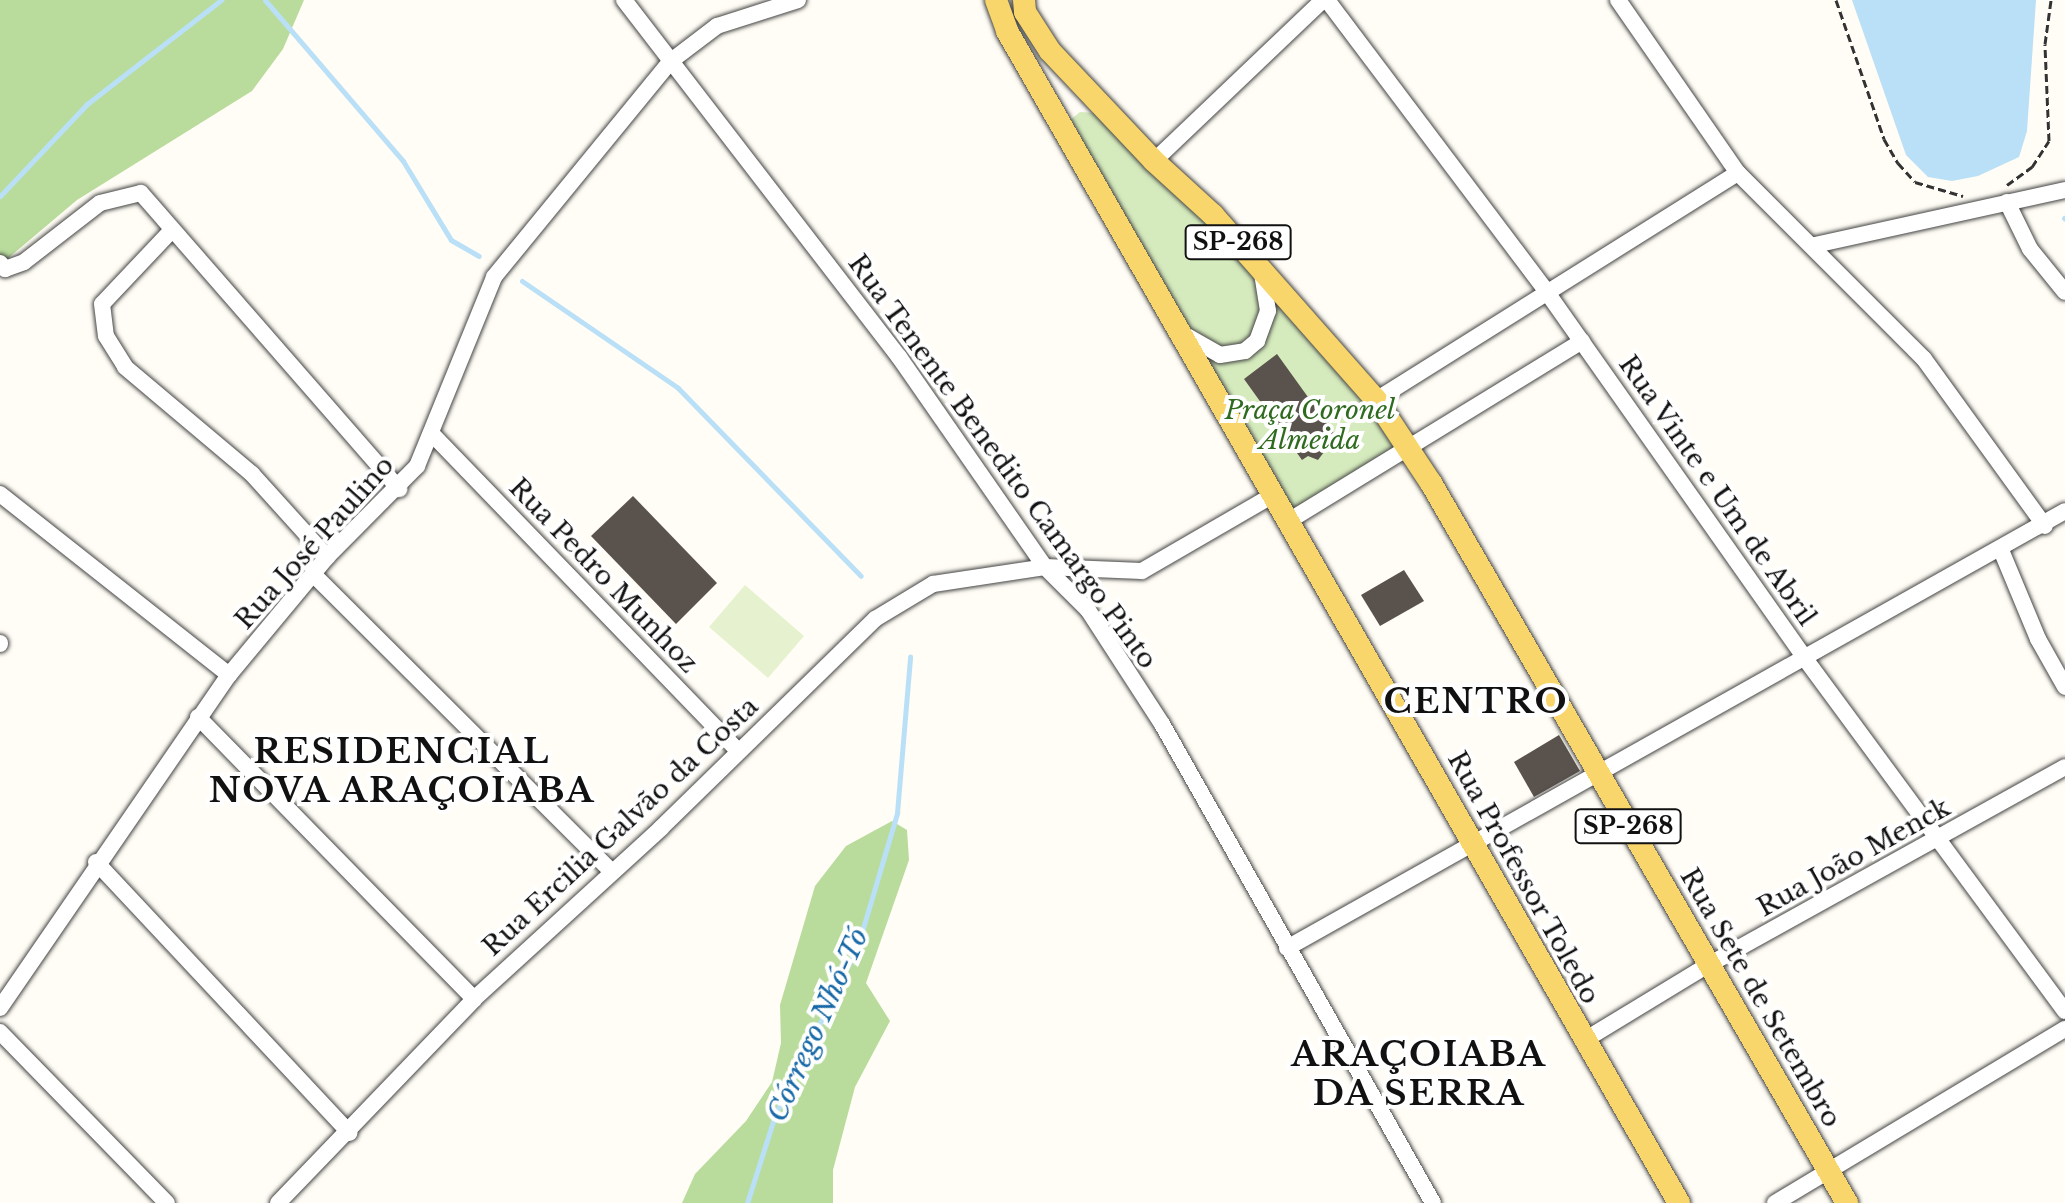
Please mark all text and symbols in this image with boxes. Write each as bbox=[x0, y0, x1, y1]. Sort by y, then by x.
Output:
road number: SP-268 bbox=[1184, 222, 1292, 262]
street label: Rua Tenente Benedito Camargo Pinto bbox=[841, 248, 1163, 676]
street label: Rua Vinte e Um de Abril bbox=[1611, 349, 1823, 633]
park label: Praça Coronel Almeida bbox=[1224, 395, 1396, 456]
street label: Rua José Paulino bbox=[229, 450, 401, 636]
street label: Rua Pedro Munhoz bbox=[502, 472, 704, 680]
district label: CENTRO bbox=[1383, 682, 1569, 722]
street label: Rua Ercilia Galvão da Costa bbox=[477, 691, 765, 963]
district label: RESIDENCIAL NOVA ARAÇOIABA bbox=[207, 731, 597, 810]
street label: Rua Professor Toledo bbox=[1440, 746, 1606, 1010]
street label: Rua João Menck bbox=[1752, 792, 1956, 924]
road number: SP-268 bbox=[1574, 806, 1682, 846]
street label: Rua Sete de Setembro bbox=[1673, 863, 1847, 1133]
water label: Córrego Nhó-Tó bbox=[760, 923, 876, 1127]
district label: ARAÇOIABA DA SERRA bbox=[1291, 1034, 1547, 1114]

